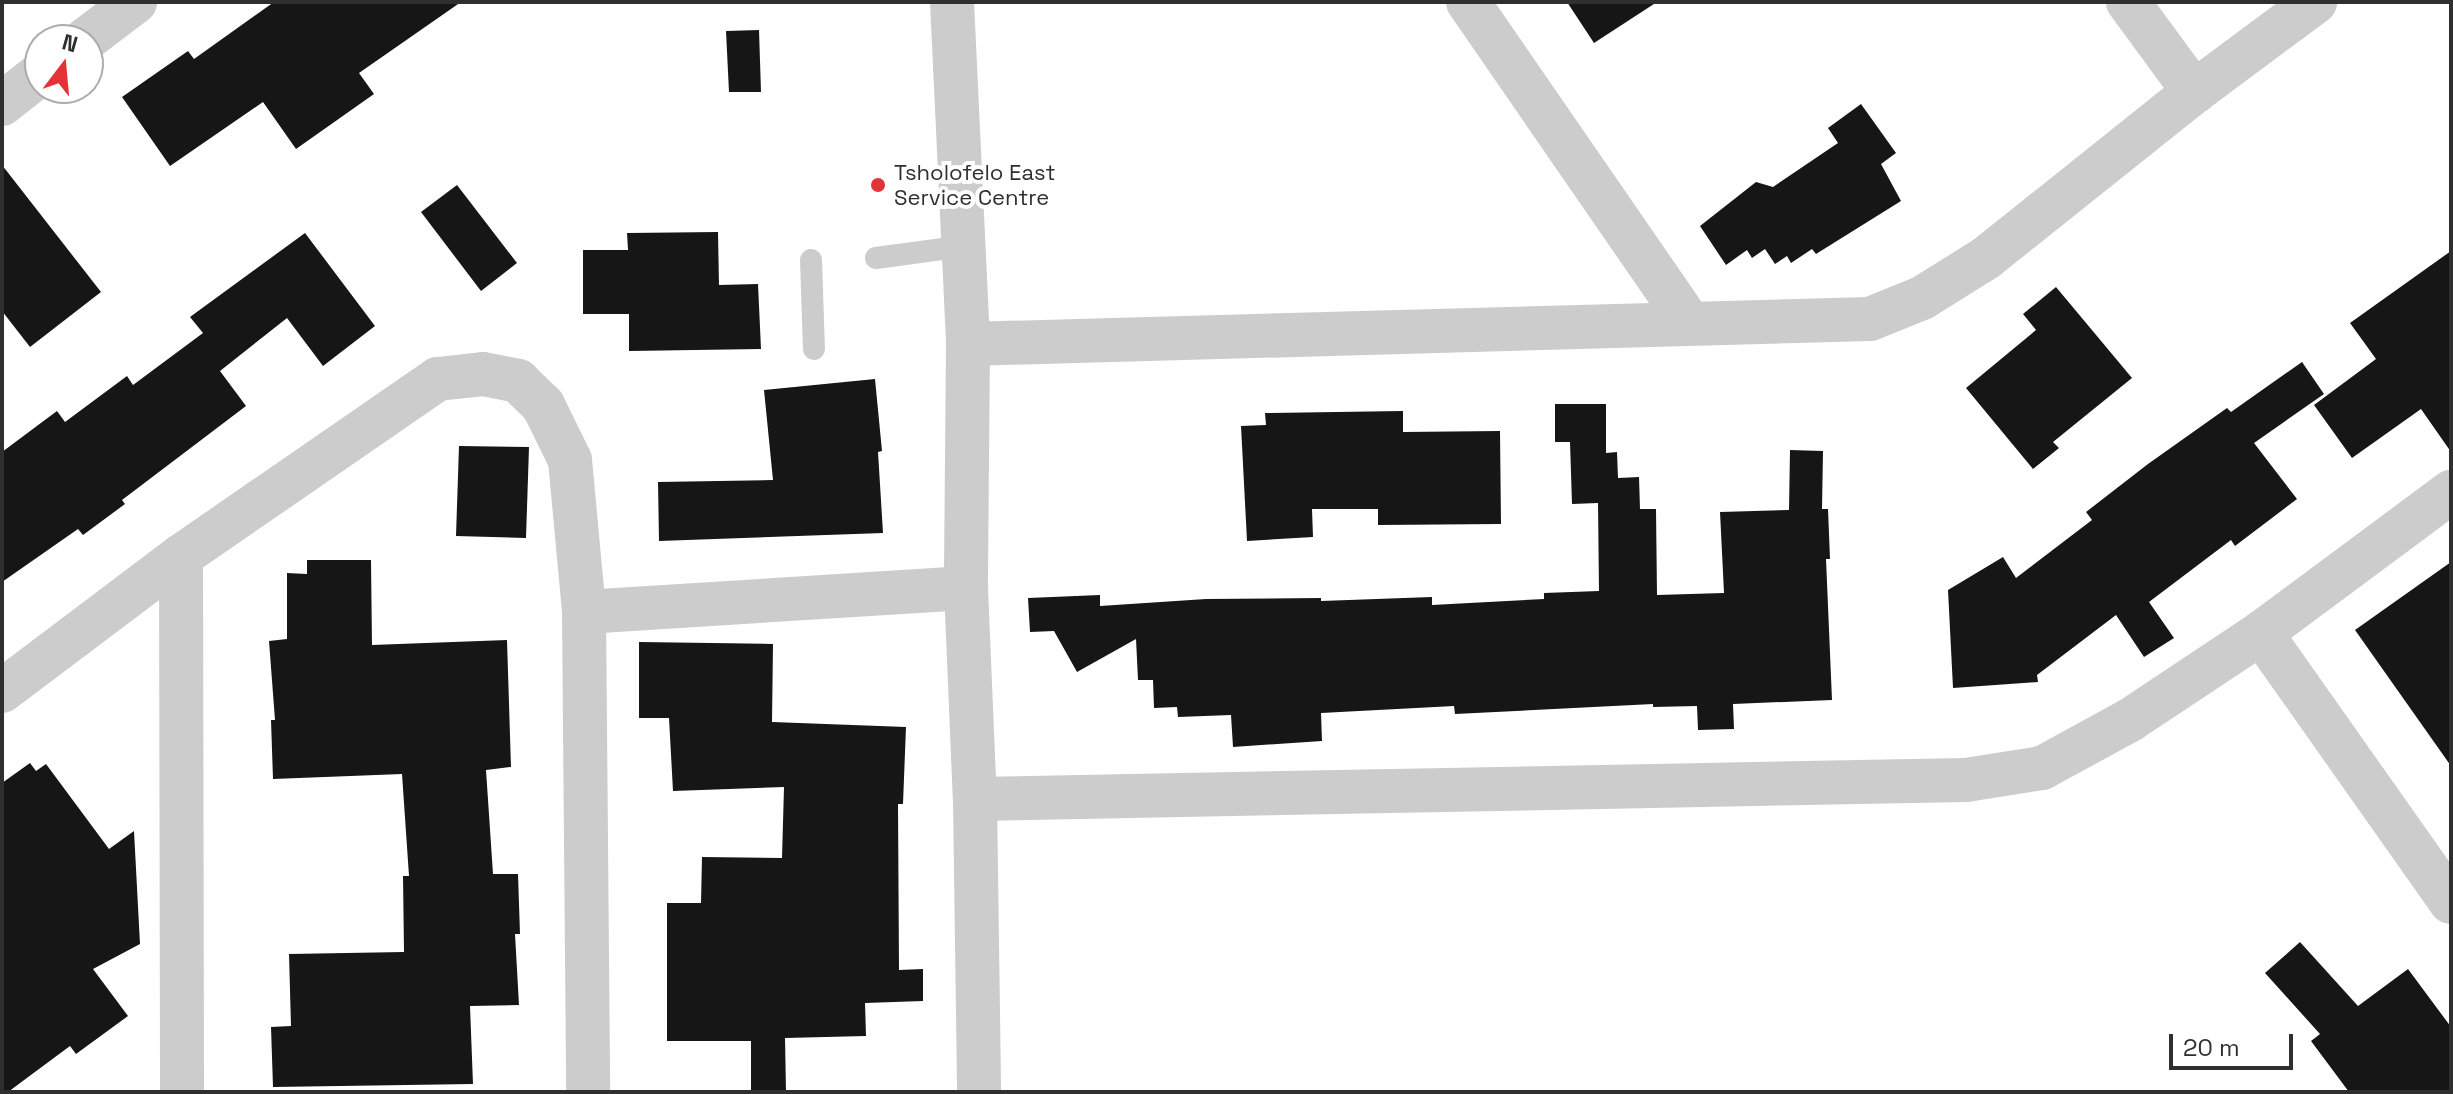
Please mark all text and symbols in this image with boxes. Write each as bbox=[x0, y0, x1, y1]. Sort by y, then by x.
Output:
north arrow bbox=[24, 24, 104, 104]
text: N bbox=[59, 27, 81, 58]
place label: Tsholofelo East Service Centre bbox=[894, 159, 1056, 210]
marker: Tsholofelo East Service Centre bbox=[869, 176, 887, 194]
scale bar bbox=[2173, 1018, 2297, 1068]
text: 20 m bbox=[2183, 1032, 2240, 1063]

